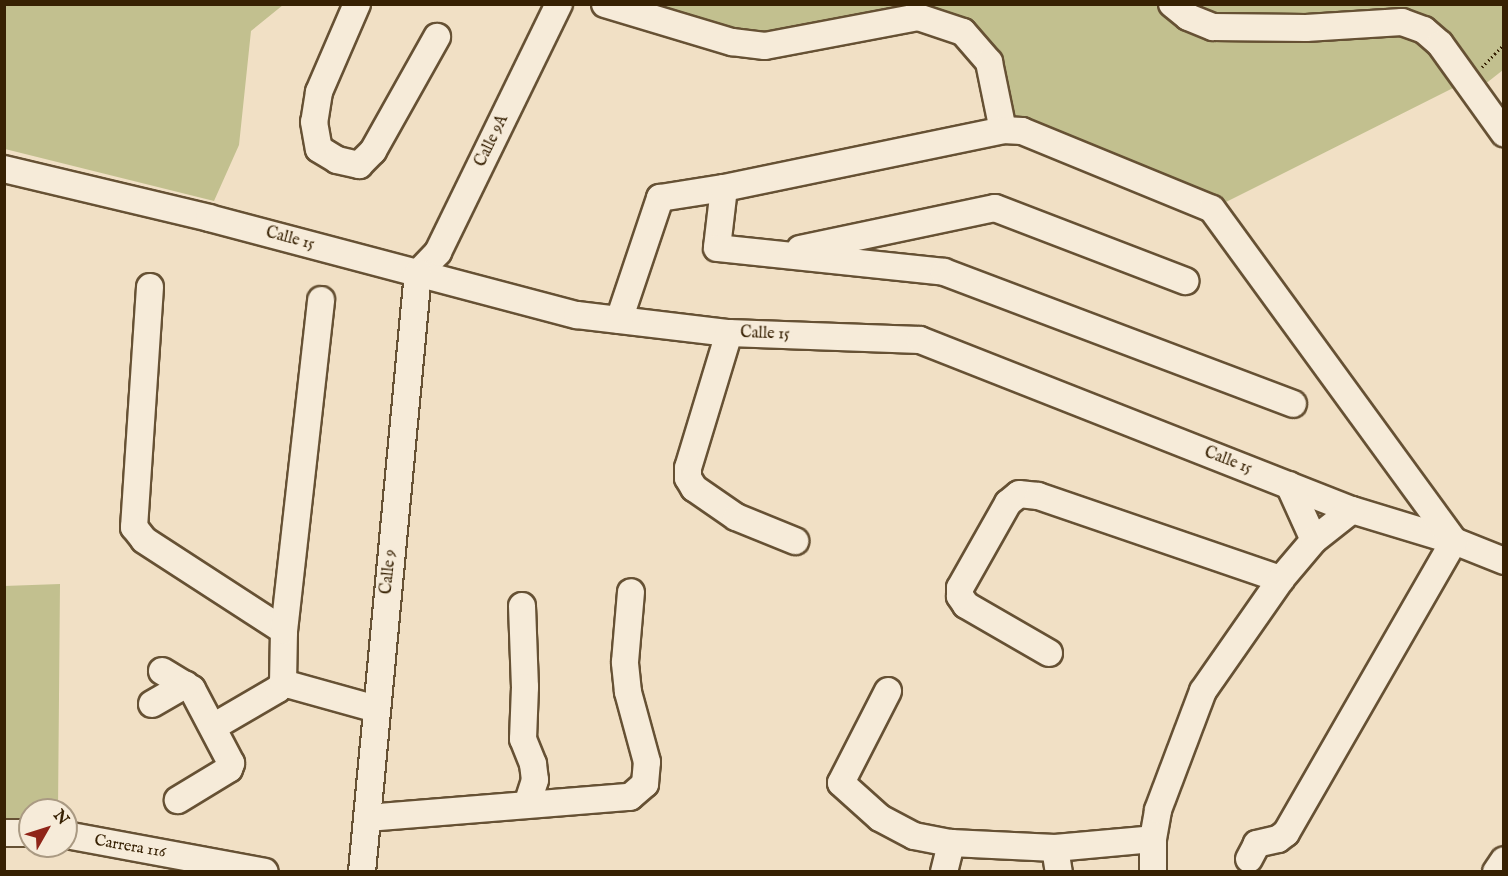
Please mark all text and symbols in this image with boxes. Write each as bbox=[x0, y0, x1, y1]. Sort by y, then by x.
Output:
street label: Calle 9A bbox=[471, 112, 513, 170]
street label: Calle 15 bbox=[264, 223, 316, 255]
street label: Calle 15 bbox=[740, 324, 790, 344]
street label: Calle 15 bbox=[1201, 443, 1255, 479]
street label: Calle 9 bbox=[377, 549, 401, 595]
north arrow bbox=[18, 798, 78, 858]
text: N bbox=[48, 806, 73, 830]
street label: Carrera 116 bbox=[93, 831, 167, 863]

